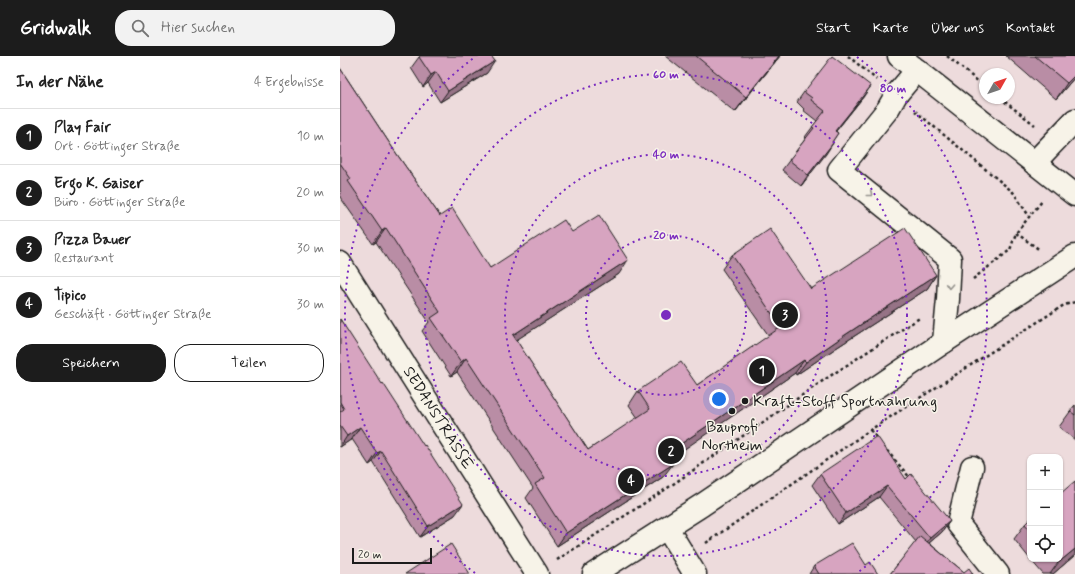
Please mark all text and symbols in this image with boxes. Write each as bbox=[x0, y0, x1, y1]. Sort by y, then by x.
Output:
search box bbox=[115, 10, 395, 46]
text: Gridwalk bbox=[20, 16, 91, 41]
icon: search bbox=[129, 17, 151, 39]
text: Hier suchen bbox=[161, 18, 235, 38]
text: Start bbox=[816, 19, 851, 37]
text: Karte bbox=[873, 19, 908, 37]
text: Über uns bbox=[930, 19, 984, 37]
text: Kontakt bbox=[1006, 19, 1055, 37]
text: 60 m bbox=[653, 67, 679, 83]
north arrow bbox=[979, 68, 1015, 104]
text: In der Nähe bbox=[16, 71, 104, 93]
text: 4 Ergebnisse bbox=[254, 74, 324, 91]
text: 80 m bbox=[880, 81, 907, 97]
text: Play Fair bbox=[54, 118, 111, 138]
text: 1 bbox=[26, 128, 32, 145]
text: 10 m bbox=[297, 128, 324, 145]
text: Ort · Göttinger Straße bbox=[54, 138, 180, 155]
text: 40 m bbox=[653, 147, 680, 163]
text: Ergo K. Gaiser bbox=[54, 174, 143, 194]
text: 2 bbox=[26, 184, 32, 201]
text: 20 m bbox=[296, 184, 324, 201]
one-way arrow bbox=[865, 190, 873, 197]
text: Büro · Göttinger Straße bbox=[54, 194, 185, 211]
text: 20 m bbox=[653, 228, 679, 244]
text: Pizza Bauer bbox=[54, 230, 131, 250]
text: 3 bbox=[26, 240, 32, 257]
text: 30 m bbox=[297, 240, 324, 257]
text: Restaurant bbox=[54, 250, 114, 267]
one-way arrow bbox=[945, 283, 953, 289]
text: Tipico bbox=[54, 286, 86, 306]
text: 4 bbox=[25, 296, 33, 313]
text: 30 m bbox=[297, 296, 324, 313]
pin: 3 bbox=[772, 300, 798, 330]
text: Geschäft · Göttinger Straße bbox=[54, 306, 212, 323]
centre of rings bbox=[659, 308, 673, 322]
button: Speichern bbox=[16, 344, 166, 382]
button: Teilen bbox=[174, 344, 324, 382]
pin: 1 bbox=[749, 356, 775, 386]
street label: SEDANSTRASSE bbox=[398, 363, 478, 473]
your location bbox=[709, 389, 729, 409]
place label: Kraft-Stoff Sportnahrung bbox=[753, 391, 937, 412]
marker: Kraft-Stoff Sportnahrung bbox=[740, 396, 750, 406]
marker: Bauprofi Northeim bbox=[727, 406, 737, 416]
place label: Bauprofi Northeim bbox=[702, 417, 762, 456]
pin: 2 bbox=[658, 436, 684, 466]
map controls bbox=[1027, 454, 1063, 562]
button: + bbox=[1027, 454, 1063, 490]
pin: 4 bbox=[618, 466, 644, 496]
button: − bbox=[1027, 490, 1063, 526]
button: locate bbox=[1027, 526, 1063, 562]
scale bar bbox=[352, 546, 432, 565]
text: 20 m bbox=[358, 548, 381, 562]

